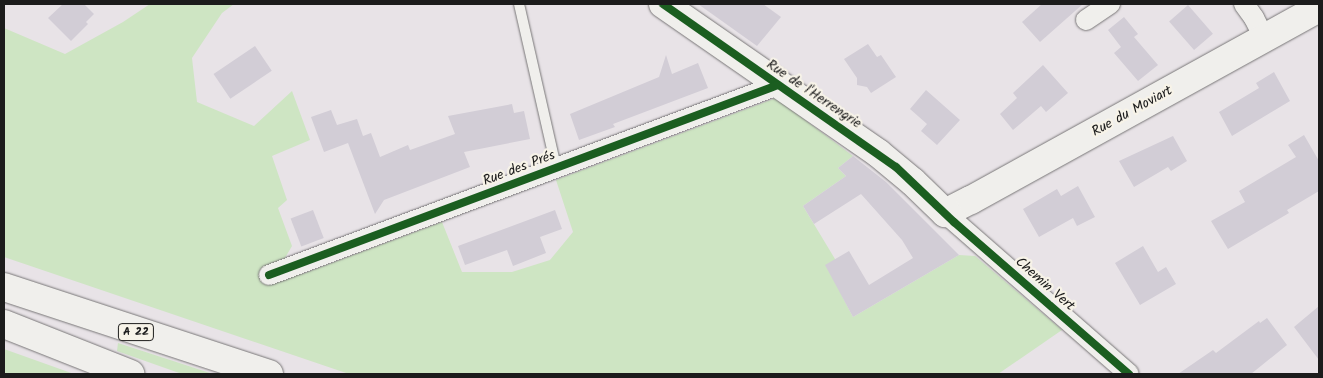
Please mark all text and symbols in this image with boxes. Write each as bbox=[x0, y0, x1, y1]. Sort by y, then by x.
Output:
street label: Rue de l'Herrengrie bbox=[763, 56, 865, 132]
street label: Rue du Moviart bbox=[1089, 82, 1175, 140]
street label: Rue des Prés bbox=[481, 147, 557, 189]
street label: Chemin Vert bbox=[1012, 254, 1078, 314]
road number: A 22 bbox=[117, 322, 155, 342]

